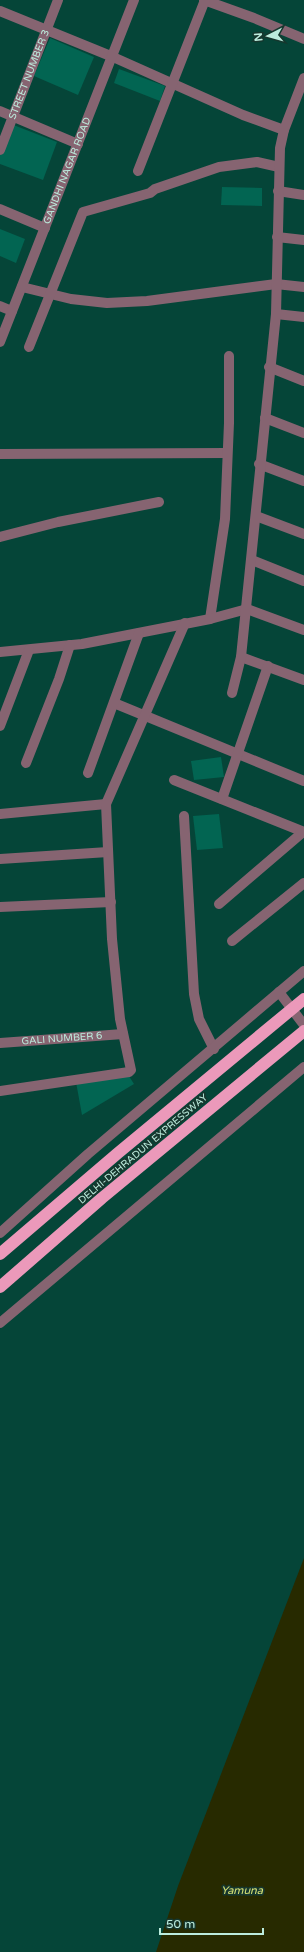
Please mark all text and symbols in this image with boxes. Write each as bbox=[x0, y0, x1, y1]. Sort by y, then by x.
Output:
north arrow bbox=[248, 16, 288, 56]
street label: STREET NUMBER 3 bbox=[6, 28, 52, 121]
text: N bbox=[252, 32, 265, 42]
street label: GANDHI NAGAR ROAD bbox=[41, 115, 93, 226]
street label: GALI NUMBER 6 bbox=[21, 1030, 103, 1047]
street label: DELHI-DEHRADUN EXPRESSWAY bbox=[76, 1091, 210, 1207]
water label: Yamuna bbox=[221, 1884, 264, 1897]
scale bar bbox=[160, 1910, 263, 1936]
text: 50 m bbox=[166, 1917, 195, 1931]

